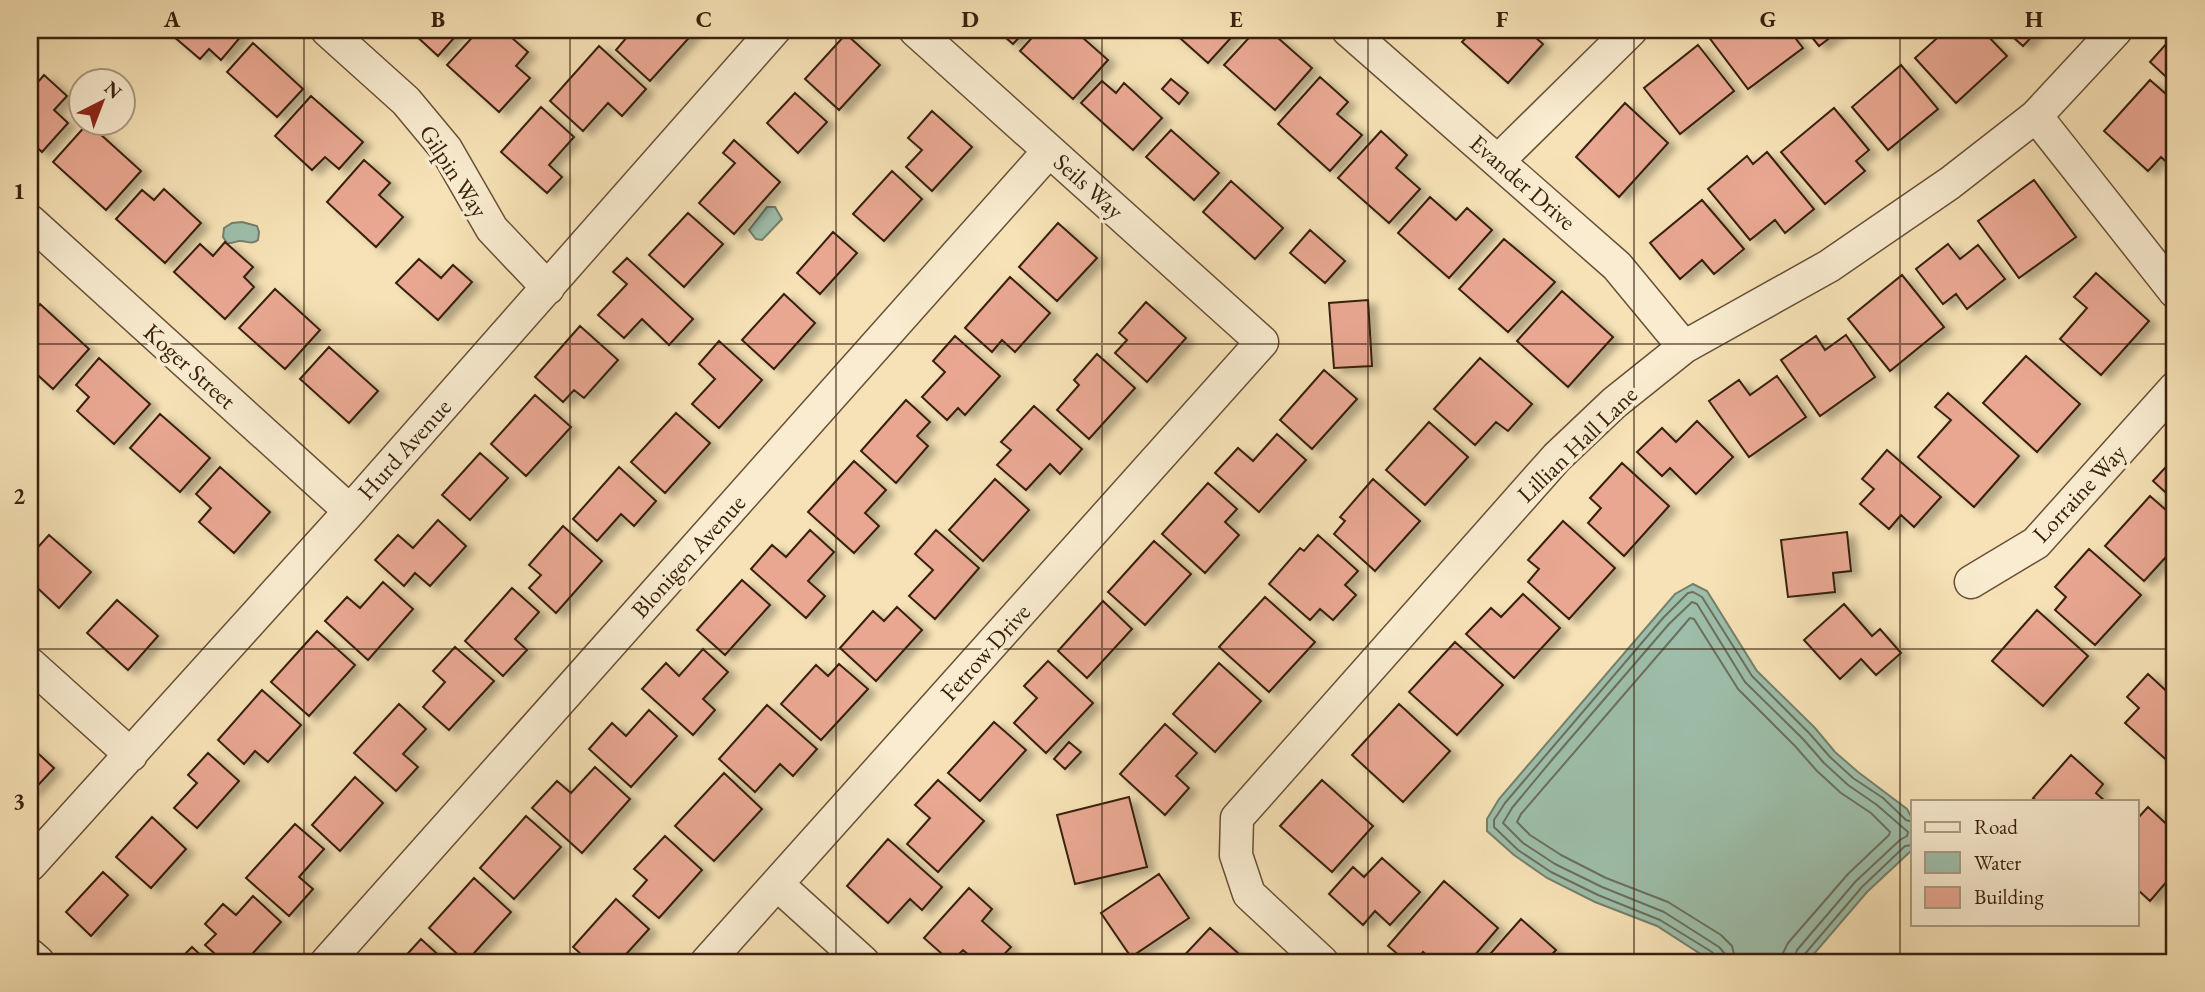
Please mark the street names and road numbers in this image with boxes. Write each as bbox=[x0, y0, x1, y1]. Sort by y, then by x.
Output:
street label: Gilpin Way bbox=[413, 119, 496, 224]
street label: Evander Drive bbox=[1463, 127, 1583, 237]
street label: Seils Way bbox=[1047, 146, 1131, 226]
street label: Koger Street bbox=[137, 316, 243, 416]
street label: Lillian Hall Lane bbox=[1510, 379, 1644, 509]
street label: Hurd Avenue bbox=[350, 392, 458, 506]
street label: Lorraine Way bbox=[2025, 437, 2133, 549]
street label: Blonigen Avenue bbox=[624, 488, 752, 624]
street label: Fetrow Drive bbox=[933, 597, 1037, 707]

